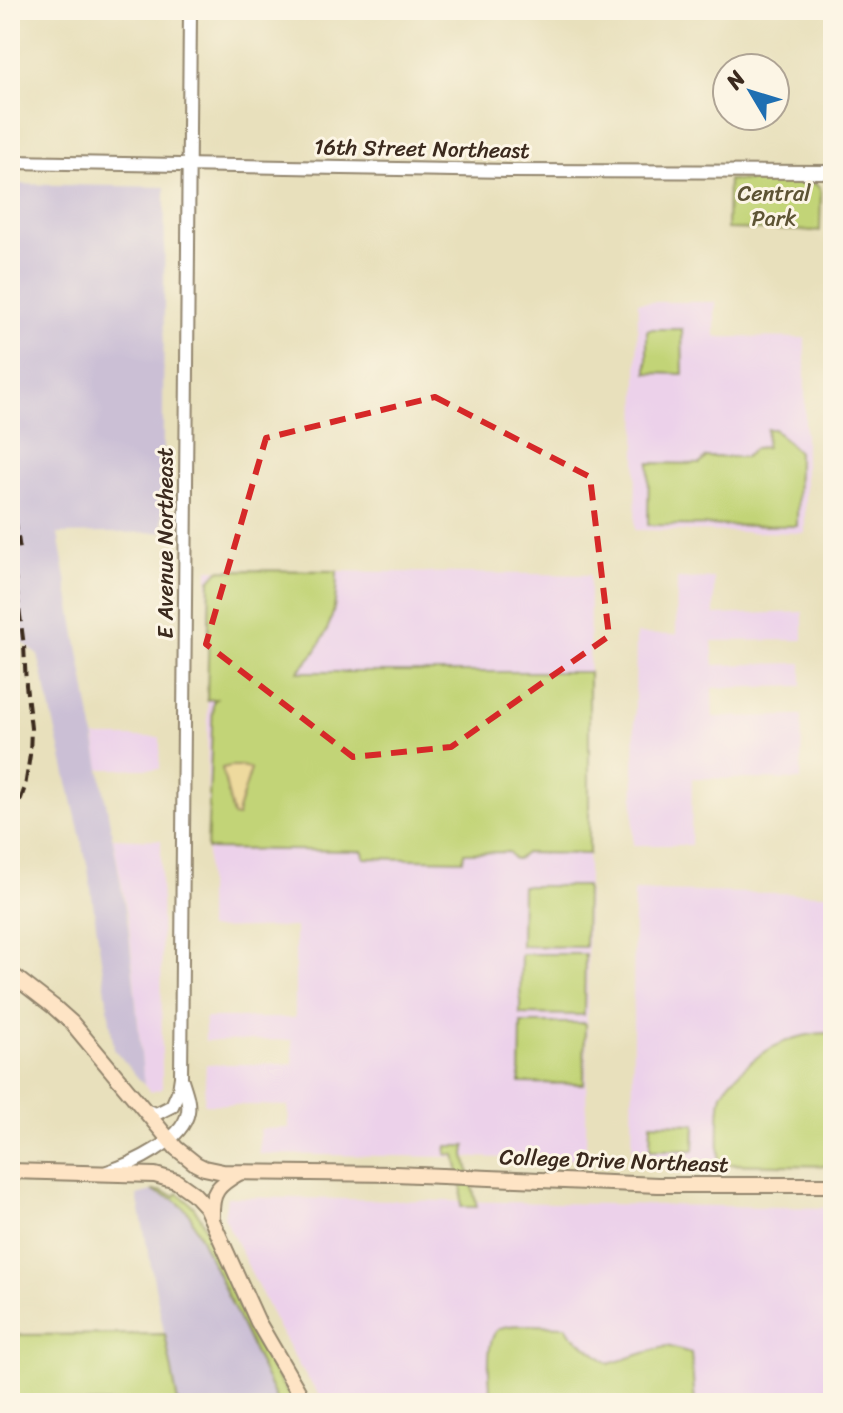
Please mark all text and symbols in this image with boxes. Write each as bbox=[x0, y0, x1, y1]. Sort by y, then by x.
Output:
north arrow bbox=[711, 52, 791, 132]
text: N bbox=[715, 61, 756, 99]
street label: 16th Street Northeast bbox=[314, 127, 531, 170]
park label: Central Park bbox=[738, 174, 811, 238]
street label: E Avenue Northeast bbox=[146, 447, 185, 639]
street label: College Drive Northeast bbox=[499, 1137, 730, 1184]

